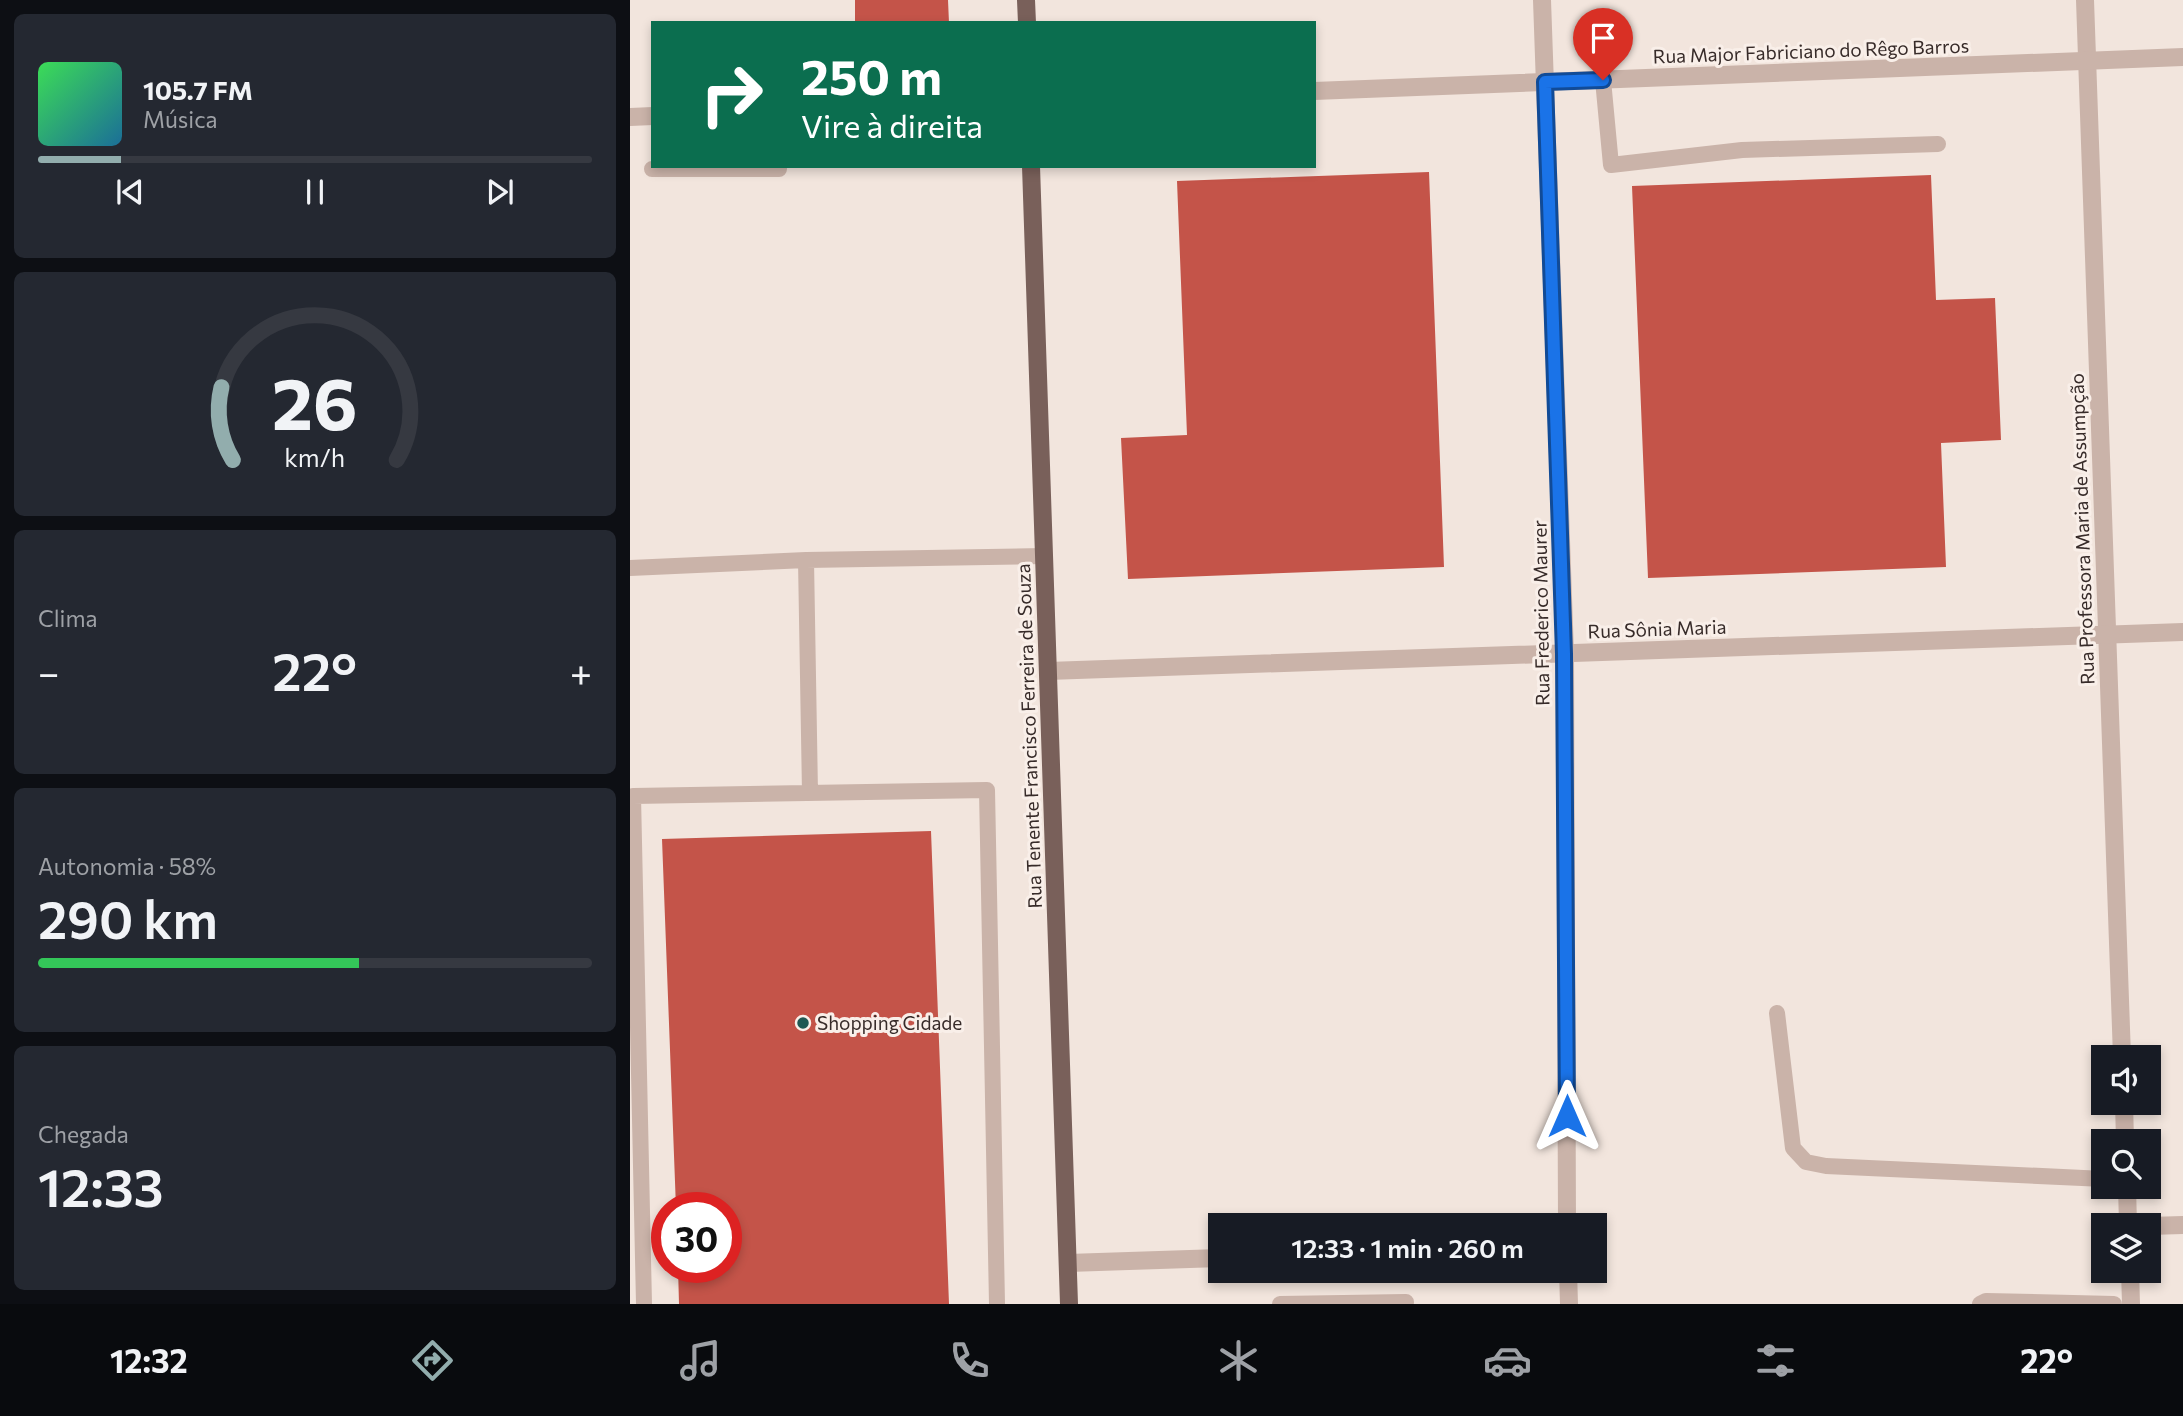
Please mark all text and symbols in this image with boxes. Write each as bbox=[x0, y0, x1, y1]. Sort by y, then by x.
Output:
pin bbox=[1573, 8, 1633, 80]
icon: arrive bbox=[1584, 19, 1622, 57]
street label: Rua Major Fabriciano do Rêgo Barros bbox=[1652, 33, 1970, 68]
text: 250 m bbox=[801, 45, 942, 105]
icon: right bbox=[686, 49, 777, 140]
text: 105.7 FM bbox=[143, 74, 253, 105]
text: Música bbox=[143, 105, 218, 133]
text: Vire à direita bbox=[801, 105, 983, 145]
icon: previous bbox=[111, 173, 149, 211]
icon: pause bbox=[296, 173, 334, 211]
icon: next bbox=[481, 173, 519, 211]
text: 26 bbox=[272, 356, 358, 445]
street label: Rua Professora Maria de Assumpção bbox=[2065, 373, 2098, 685]
text: km/h bbox=[285, 442, 345, 472]
street label: Rua Frederico Maurer bbox=[1527, 519, 1554, 706]
street label: Rua Tenente Francisco Ferreira de Souza bbox=[1011, 563, 1046, 909]
text: Clima bbox=[38, 604, 98, 632]
street label: Rua Sônia Maria bbox=[1587, 615, 1727, 642]
text: 22° bbox=[272, 638, 357, 702]
text: − bbox=[38, 648, 60, 695]
text: + bbox=[570, 648, 592, 695]
text: Autonomia · 58% bbox=[38, 852, 216, 880]
text: 290 km bbox=[38, 886, 218, 950]
place label: Shopping Cidade bbox=[817, 1011, 962, 1034]
marker: Shopping Cidade bbox=[795, 1015, 811, 1031]
map controls bbox=[2091, 1045, 2161, 1283]
button: sound bbox=[2091, 1045, 2161, 1115]
position arrow bbox=[1530, 1079, 1604, 1153]
text: Chegada bbox=[38, 1120, 129, 1148]
button: search bbox=[2091, 1129, 2161, 1199]
text: 12:33 bbox=[38, 1154, 164, 1218]
speed limit sign: 30 bbox=[651, 1192, 742, 1283]
button: layers bbox=[2091, 1213, 2161, 1283]
text: 12:33 · 1 min · 260 m bbox=[1291, 1232, 1524, 1263]
icon: directions bbox=[408, 1336, 457, 1385]
icon: music bbox=[676, 1336, 725, 1385]
icon: phone bbox=[945, 1336, 994, 1385]
icon: climate bbox=[1214, 1336, 1263, 1385]
icon: car bbox=[1483, 1336, 1532, 1385]
icon: filters bbox=[1751, 1336, 1800, 1385]
text: 12:32 bbox=[110, 1340, 188, 1380]
text: 22° bbox=[2020, 1340, 2073, 1380]

